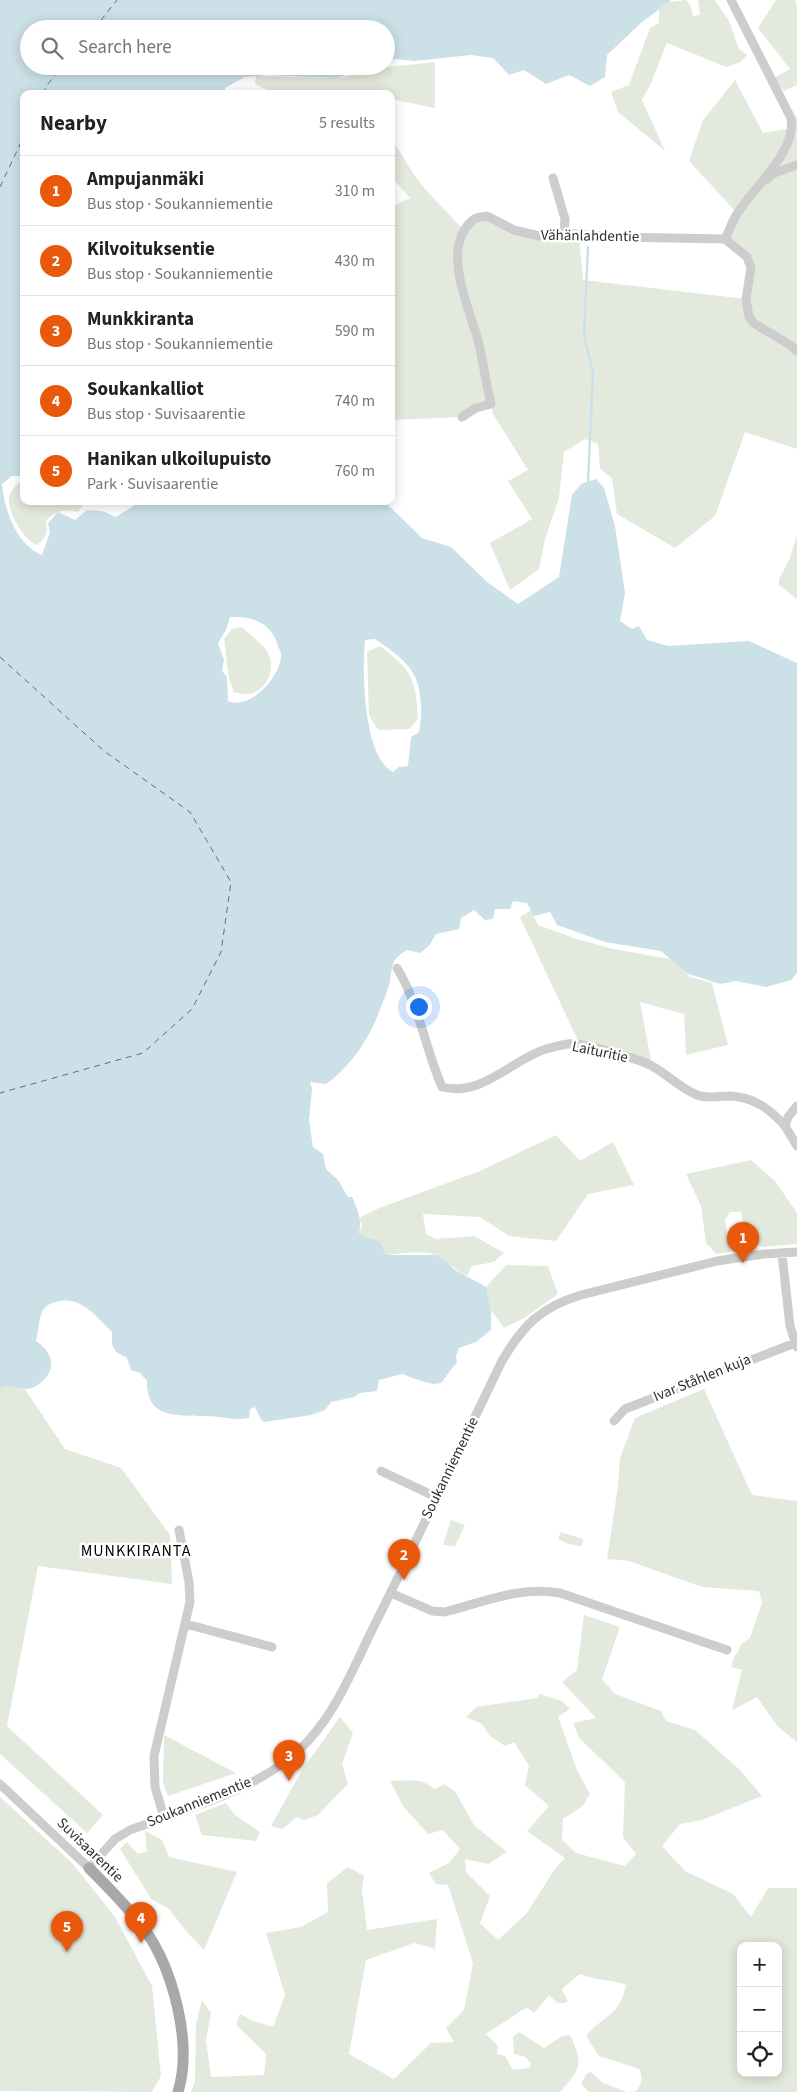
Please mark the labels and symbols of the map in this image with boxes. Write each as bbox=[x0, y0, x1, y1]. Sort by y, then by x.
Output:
street label: Vähänlahdentie bbox=[541, 225, 639, 247]
your location bbox=[406, 994, 432, 1020]
street label: Laituritie bbox=[570, 1036, 630, 1068]
pin: 1 bbox=[727, 1222, 759, 1263]
street label: Ivar Ståhlen kuja bbox=[650, 1349, 754, 1407]
street label: Soukanniementie bbox=[416, 1414, 484, 1522]
pin: 2 bbox=[388, 1539, 420, 1580]
district label: MUNKKIRANTA bbox=[81, 1540, 191, 1562]
pin: 3 bbox=[273, 1740, 305, 1781]
street label: Soukanniementie bbox=[144, 1771, 254, 1833]
street label: Suvisaarentie bbox=[52, 1813, 128, 1887]
pin: 4 bbox=[125, 1902, 157, 1943]
pin: 5 bbox=[51, 1911, 83, 1952]

